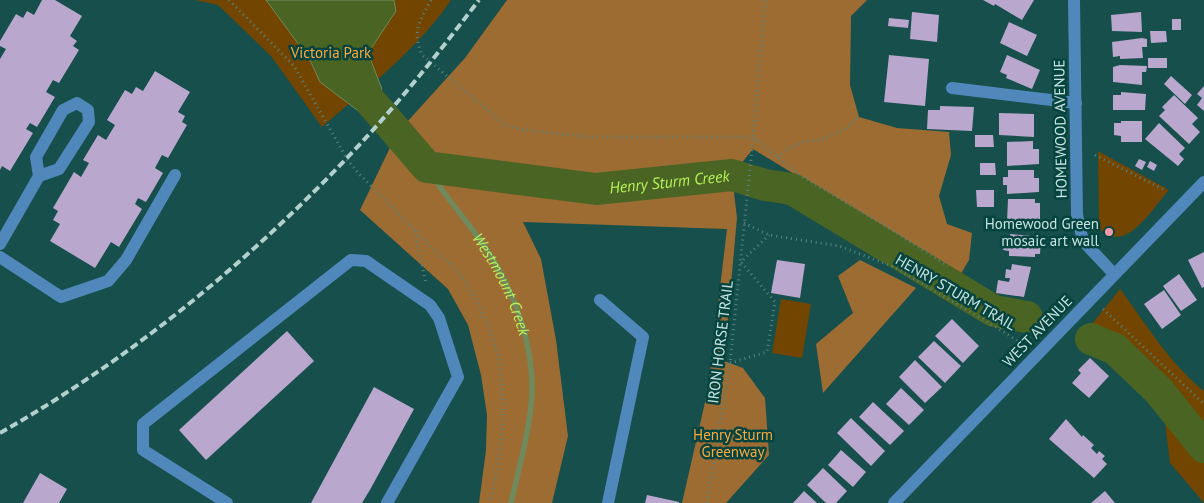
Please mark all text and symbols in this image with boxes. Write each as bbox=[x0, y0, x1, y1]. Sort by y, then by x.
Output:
park label: Victoria Park bbox=[290, 43, 372, 62]
street label: HOMEWOOD AVENUE bbox=[1049, 59, 1071, 199]
water label: Henry Sturm Creek bbox=[608, 165, 731, 198]
place label: Homewood Green mosaic art wall bbox=[985, 214, 1100, 250]
marker: Homewood Green mosaic art wall bbox=[1103, 226, 1115, 238]
water label: Westmount Creek bbox=[468, 229, 535, 339]
street label: HENRY STURM TRAIL bbox=[892, 250, 1020, 334]
street label: IRON HORSE TRAIL bbox=[703, 279, 737, 404]
street label: WEST AVENUE bbox=[998, 291, 1076, 371]
park label: Henry Sturm Greenway bbox=[693, 425, 773, 461]

